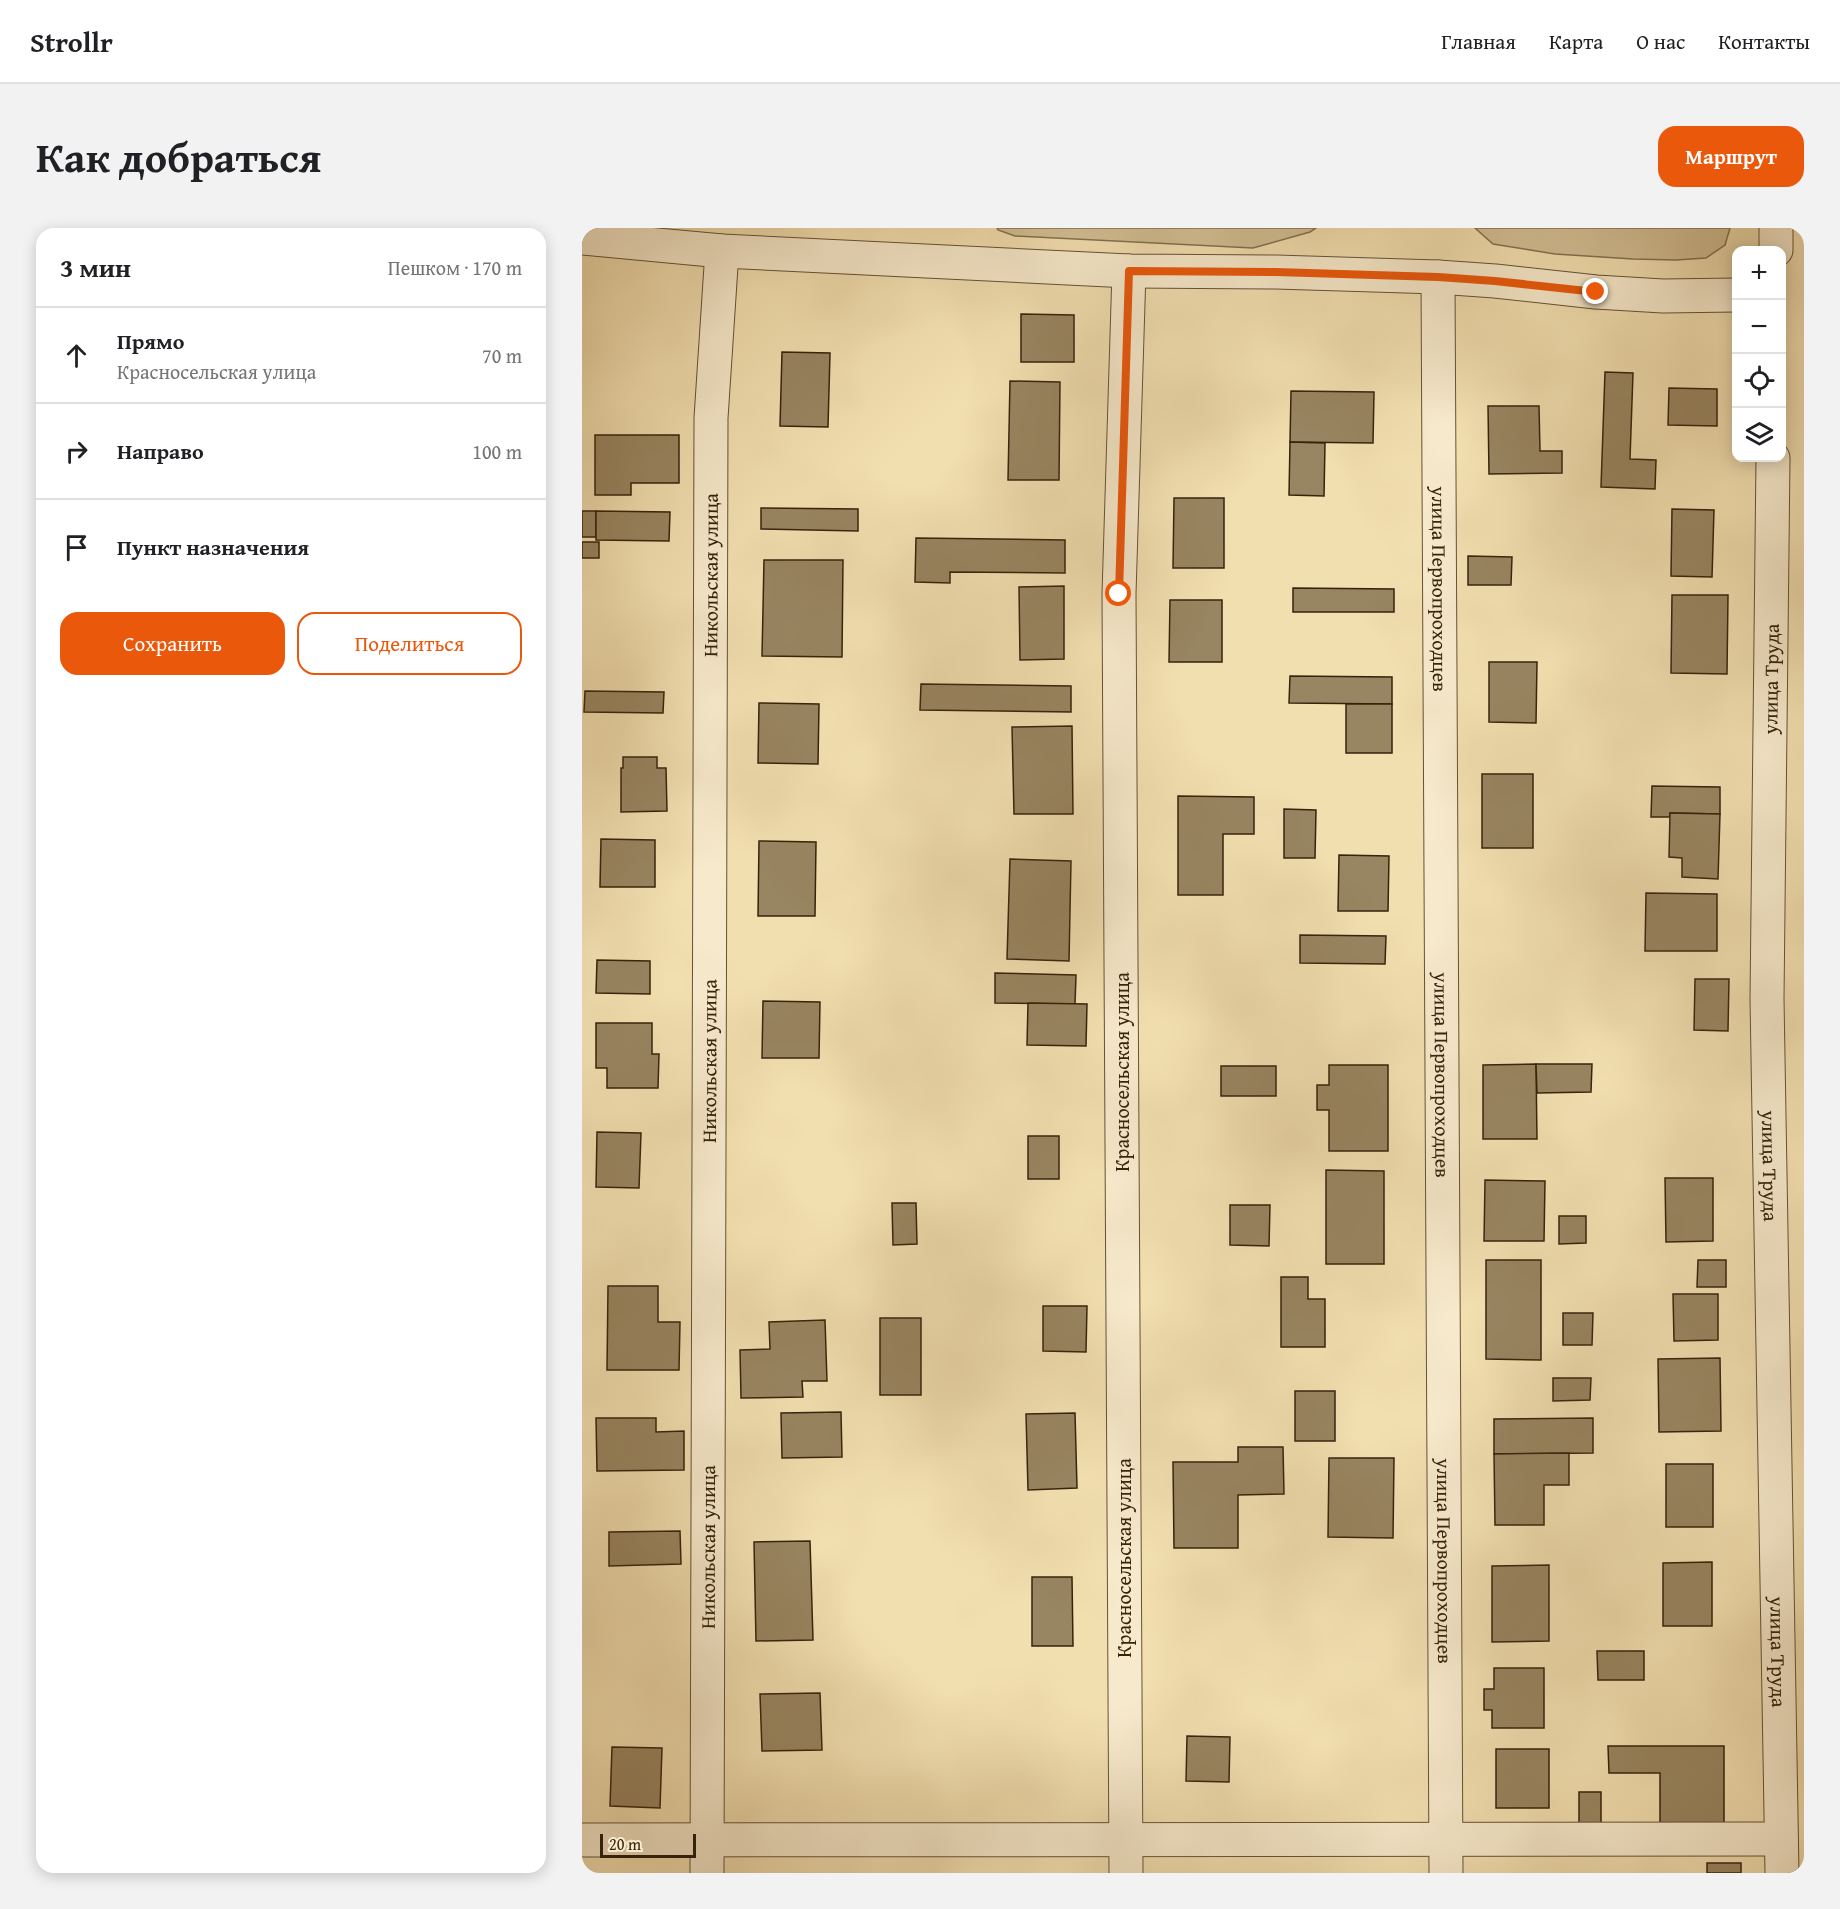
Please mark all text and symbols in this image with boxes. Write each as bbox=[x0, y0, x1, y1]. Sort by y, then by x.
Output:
text: Strollr bbox=[30, 21, 113, 62]
text: Главная bbox=[1441, 26, 1516, 57]
text: Карта bbox=[1549, 26, 1603, 57]
text: О нас bbox=[1636, 26, 1685, 57]
text: Контакты bbox=[1718, 26, 1810, 57]
text: Как добраться bbox=[36, 126, 321, 187]
button: Маршрут bbox=[1658, 126, 1804, 187]
map controls bbox=[1732, 246, 1786, 462]
button: + bbox=[1732, 246, 1786, 300]
text: 3 мин bbox=[60, 248, 131, 287]
text: Пешком · 170 m bbox=[388, 253, 522, 282]
route end bbox=[1582, 278, 1608, 304]
button: − bbox=[1732, 300, 1786, 354]
text: Прямо bbox=[117, 325, 184, 357]
icon: ahead bbox=[60, 339, 93, 372]
text: 70 m bbox=[482, 341, 522, 370]
button: locate bbox=[1732, 354, 1786, 408]
text: Красносельская улица bbox=[117, 357, 316, 386]
button: layers bbox=[1732, 408, 1786, 462]
icon: right bbox=[60, 435, 93, 468]
text: Направо bbox=[117, 435, 204, 467]
text: 100 m bbox=[472, 437, 522, 466]
street label: улица Первопроходцев bbox=[1425, 485, 1455, 692]
street label: Никольская улица bbox=[695, 493, 725, 657]
icon: arrive bbox=[60, 531, 93, 564]
text: Пункт назначения bbox=[117, 531, 309, 563]
route start bbox=[1105, 580, 1131, 606]
button: Сохранить bbox=[60, 612, 285, 675]
button: Поделиться bbox=[297, 612, 522, 675]
street label: улица Труда bbox=[1755, 623, 1786, 736]
street label: улица Первопроходцев bbox=[1427, 971, 1458, 1178]
street label: Красносельская улица bbox=[1107, 972, 1136, 1172]
street label: Никольская улица bbox=[694, 979, 723, 1143]
street label: улица Труда bbox=[1755, 1109, 1786, 1222]
street label: улица Первопроходцев bbox=[1430, 1457, 1460, 1664]
street label: Красносельская улица bbox=[1109, 1458, 1138, 1658]
street label: Никольская улица bbox=[693, 1465, 722, 1629]
street label: улица Труда bbox=[1763, 1595, 1794, 1708]
scale bar bbox=[600, 1831, 696, 1858]
text: 20 m bbox=[609, 1832, 641, 1856]

